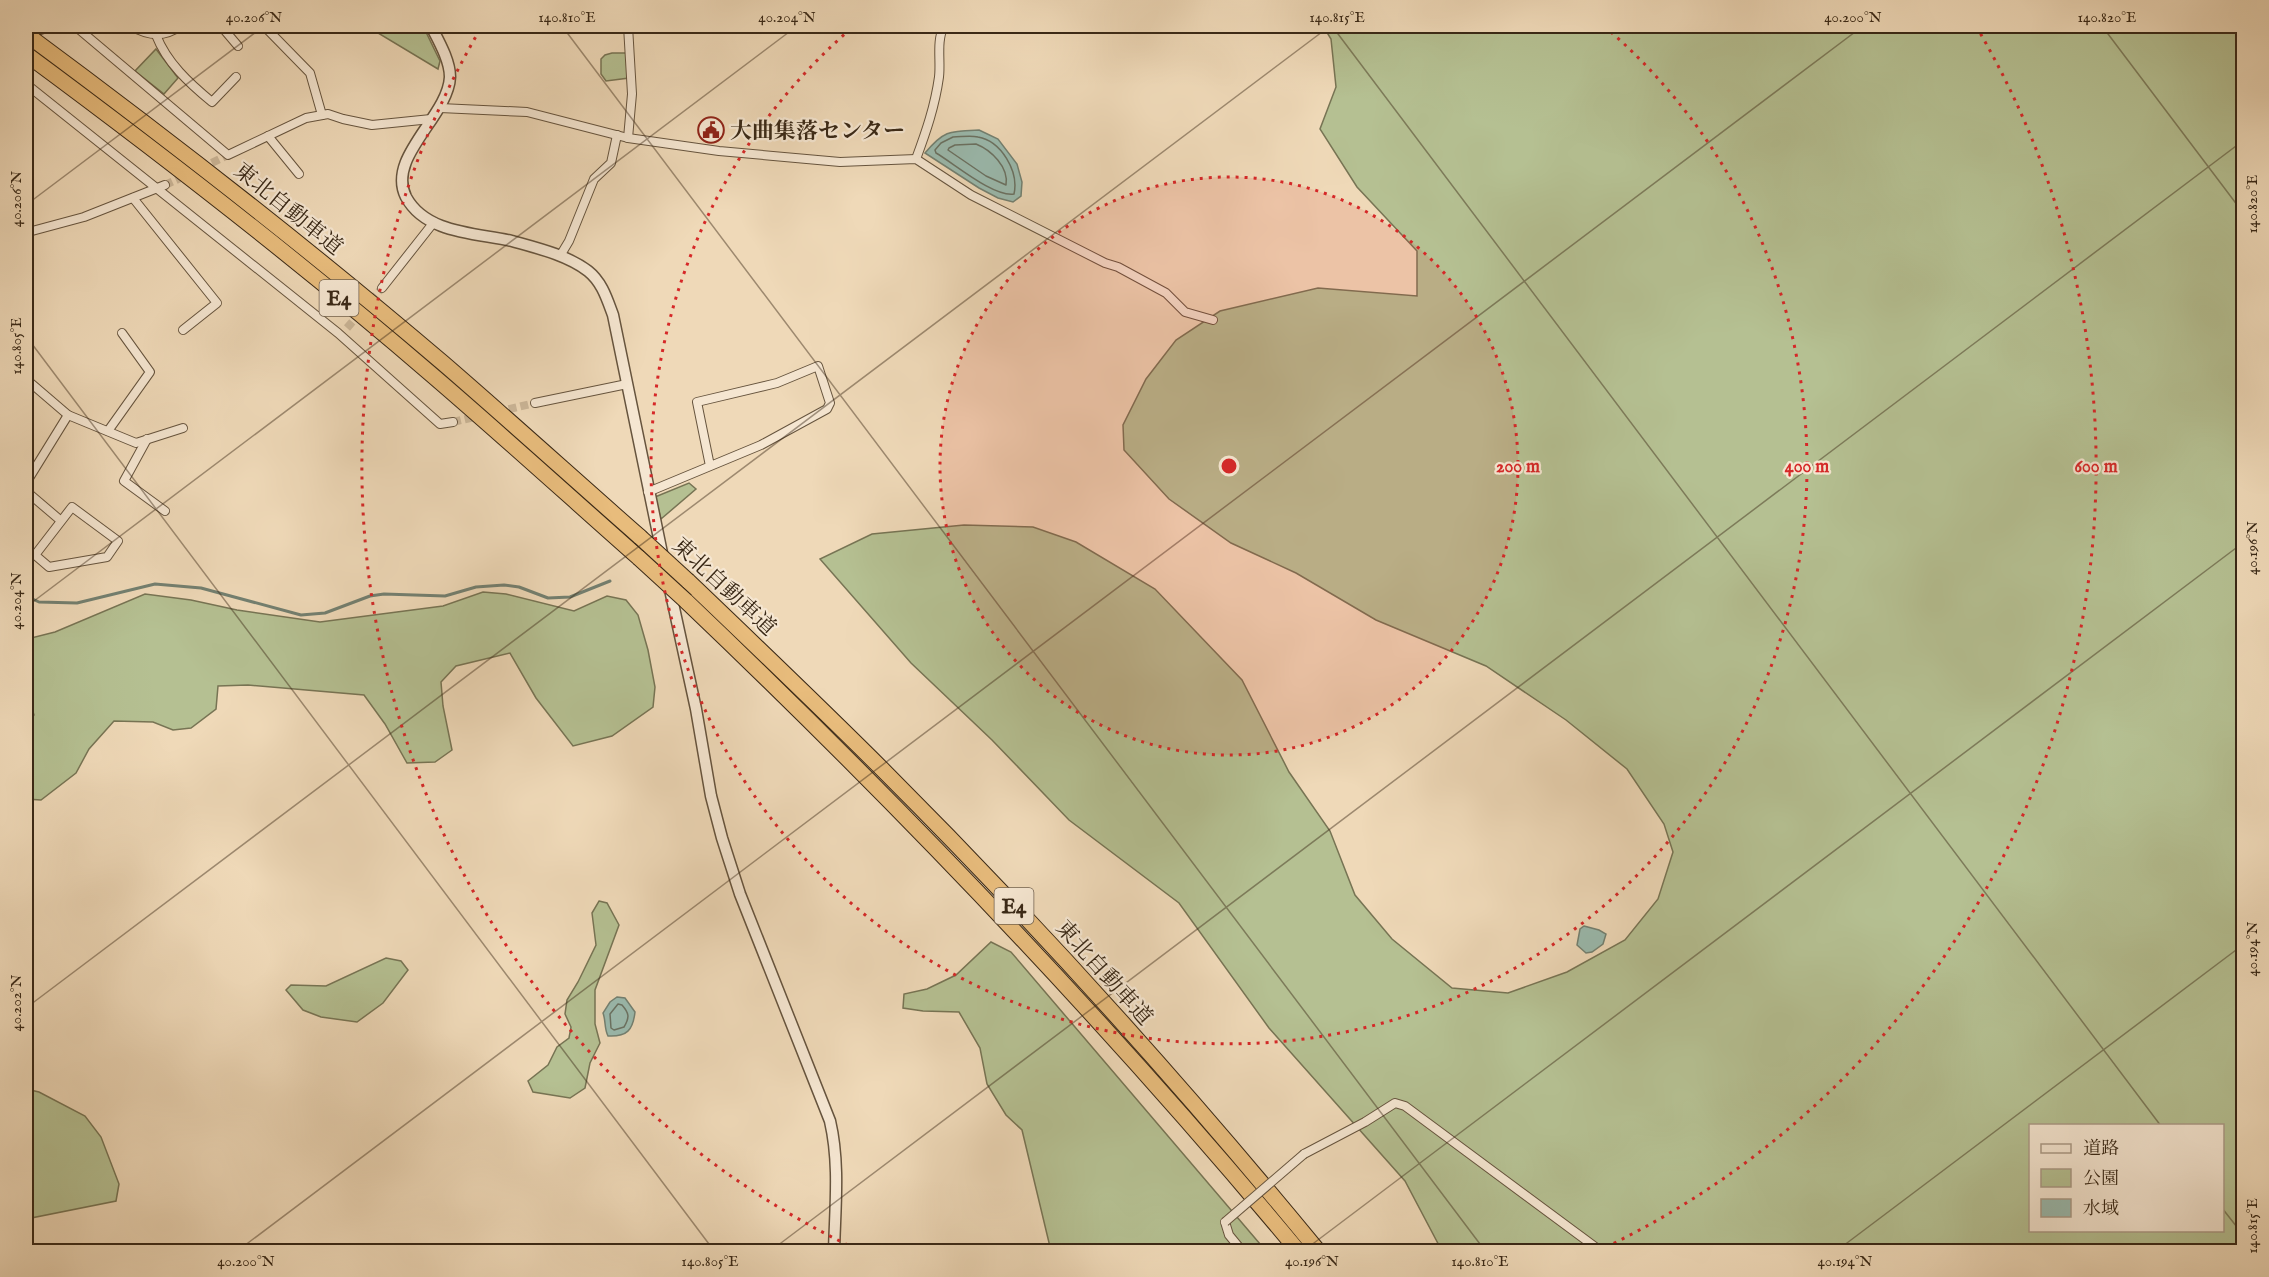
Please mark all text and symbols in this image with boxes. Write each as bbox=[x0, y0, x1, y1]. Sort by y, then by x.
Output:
text: 40.206°N bbox=[226, 8, 282, 27]
text: 140.810°E bbox=[538, 8, 596, 27]
text: 40.204°N bbox=[758, 8, 816, 27]
text: 140.815°E bbox=[1309, 8, 1365, 27]
text: 40.200°N bbox=[1824, 8, 1882, 27]
text: 140.820°E bbox=[2078, 8, 2136, 27]
public building icon: 大曲集落センター bbox=[696, 115, 726, 145]
place label: 大曲集落センター bbox=[730, 118, 905, 146]
street label: 東北自動車道 bbox=[228, 157, 348, 262]
text: 40.206°N bbox=[7, 171, 26, 227]
text: 140.820°E bbox=[2243, 175, 2262, 233]
road number: E4 bbox=[320, 280, 358, 316]
text: 140.805°E bbox=[7, 317, 26, 375]
centre of rings bbox=[1219, 456, 1239, 476]
text: 200 m bbox=[1496, 456, 1540, 479]
text: 400 m bbox=[1785, 456, 1829, 479]
text: 600 m bbox=[2074, 456, 2118, 479]
text: 40.196°N bbox=[2243, 521, 2262, 575]
street label: 東北自動車道 bbox=[666, 532, 781, 643]
text: 40.204°N bbox=[7, 572, 26, 630]
road number: E4 bbox=[994, 888, 1034, 924]
street label: 東北自動車道 bbox=[1049, 915, 1158, 1032]
text: 40.194°N bbox=[2243, 921, 2262, 977]
text: 40.202°N bbox=[7, 974, 26, 1032]
legend bbox=[2029, 1124, 2224, 1232]
text: 道路 bbox=[2083, 1138, 2119, 1161]
text: 公園 bbox=[2083, 1168, 2119, 1191]
text: 水域 bbox=[2083, 1198, 2119, 1221]
text: 140.815°E bbox=[2243, 1198, 2262, 1254]
text: 40.200°N bbox=[217, 1252, 275, 1271]
text: 140.805°E bbox=[681, 1252, 739, 1271]
text: 40.196°N bbox=[1285, 1252, 1339, 1271]
text: 140.810°E bbox=[1451, 1252, 1509, 1271]
text: 40.194°N bbox=[1817, 1252, 1873, 1271]

